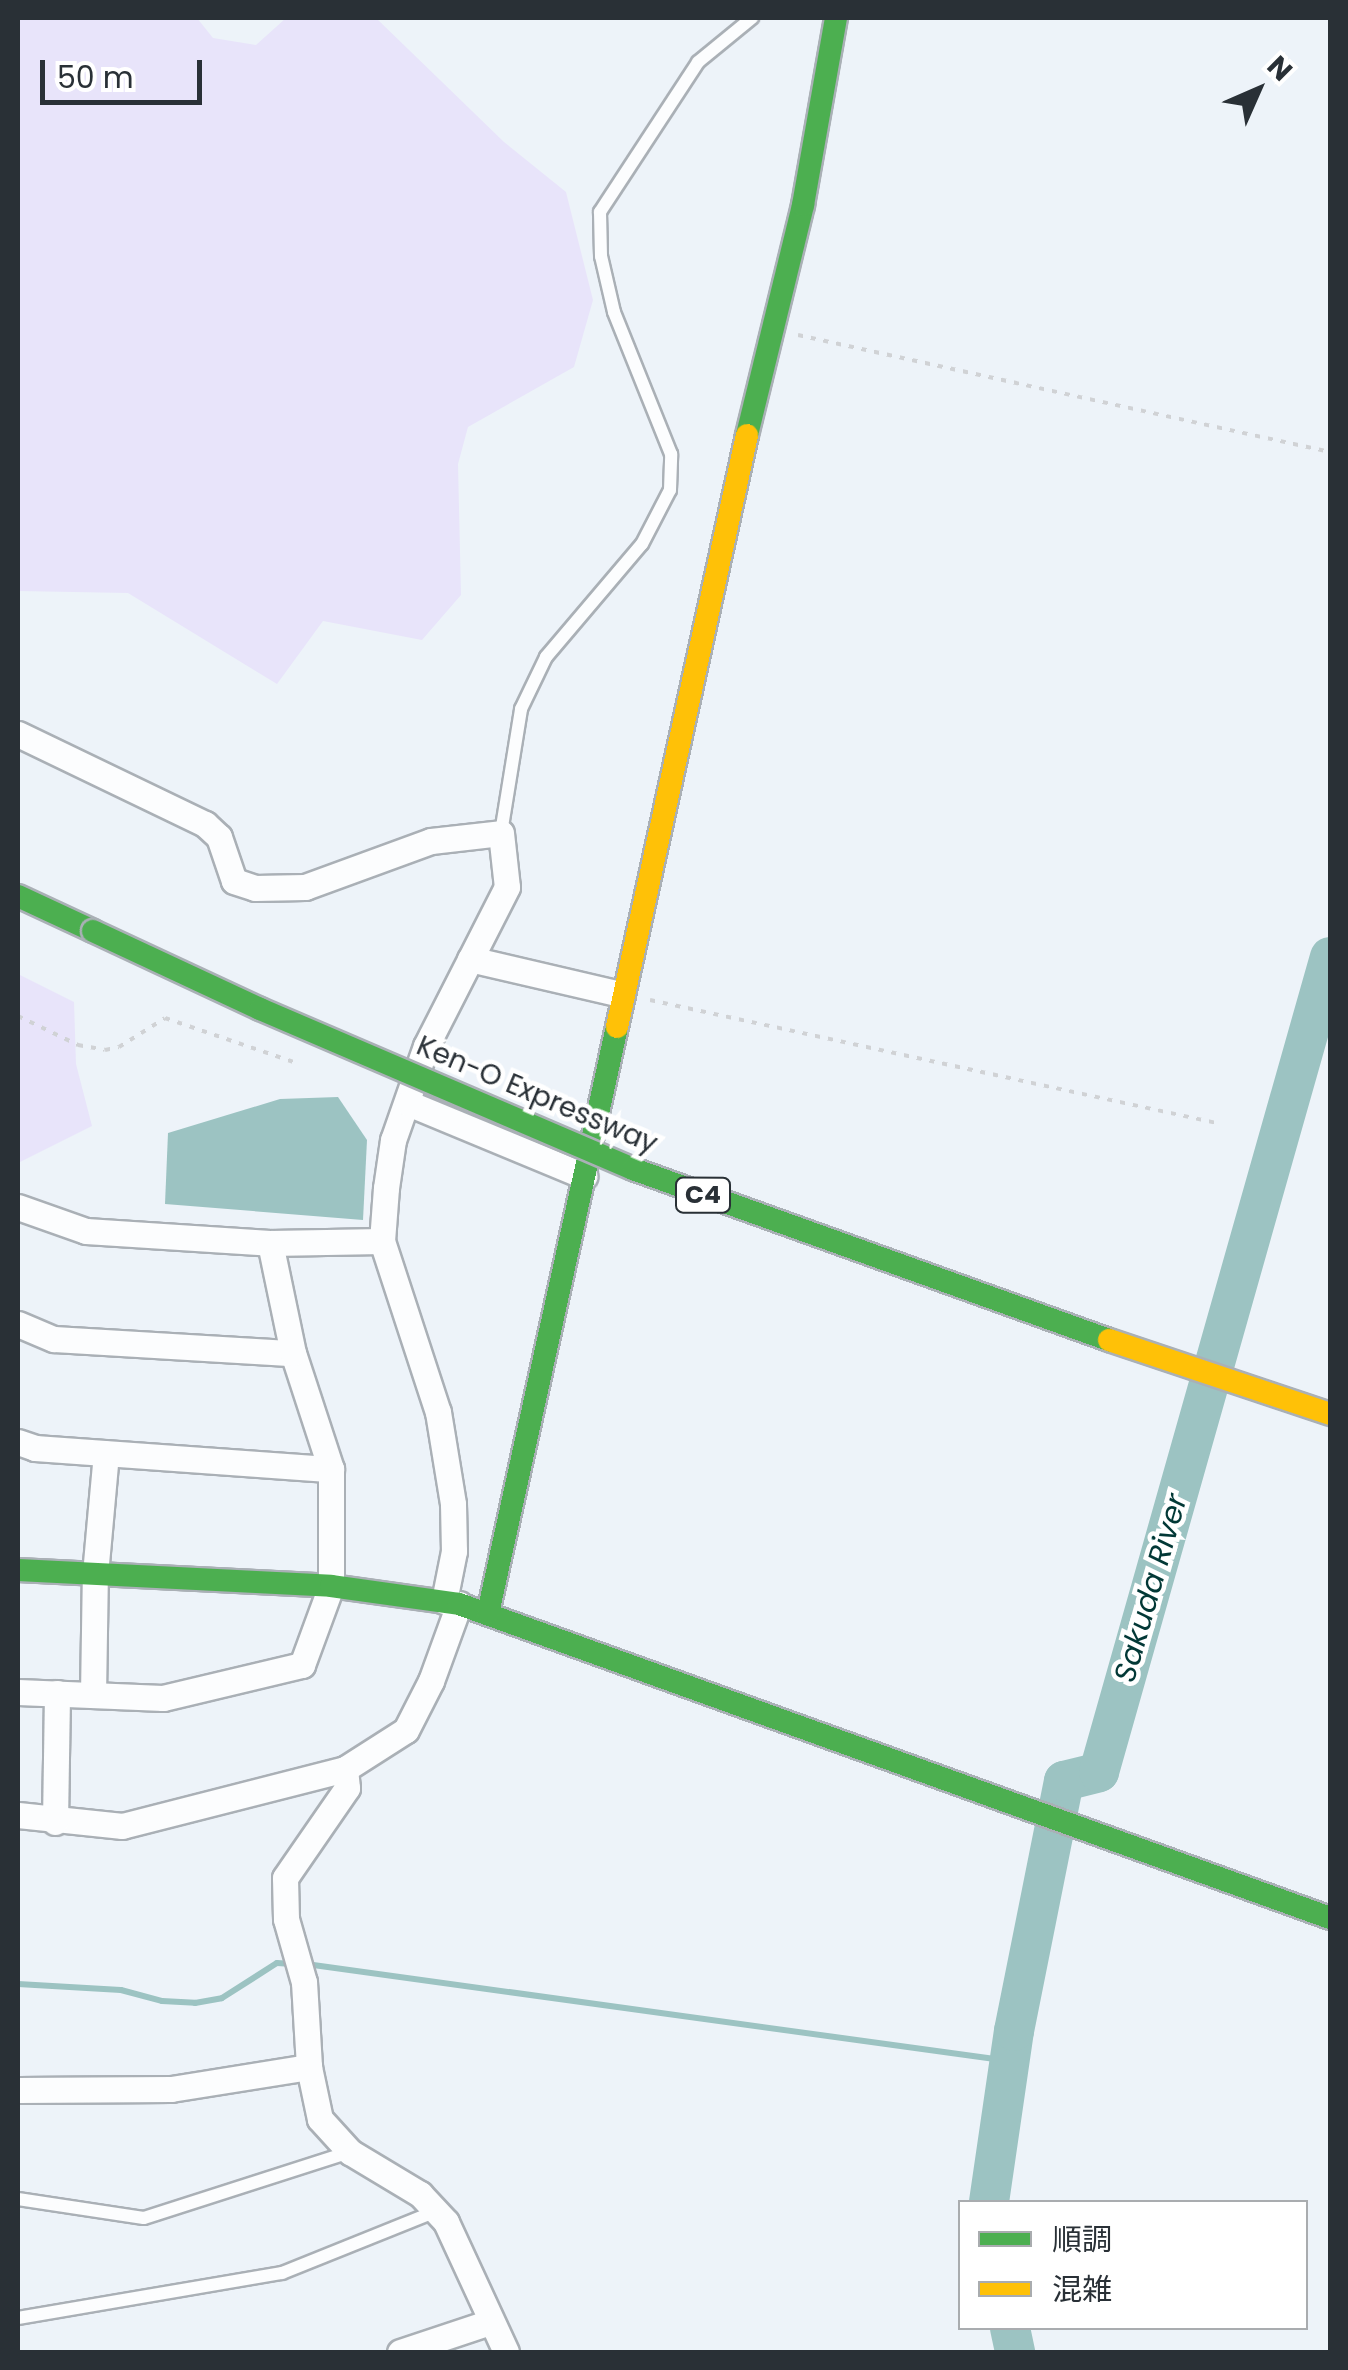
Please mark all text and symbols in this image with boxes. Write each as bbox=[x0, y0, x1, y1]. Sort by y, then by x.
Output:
scale bar bbox=[45, 40, 208, 102]
north arrow bbox=[1208, 40, 1308, 140]
text: N bbox=[1258, 47, 1301, 90]
text: 50 m bbox=[57, 56, 134, 99]
street label: Ken-O Expressway bbox=[412, 1029, 662, 1161]
road number: C4 bbox=[673, 1175, 733, 1215]
water label: Sakuda River bbox=[1107, 1490, 1195, 1686]
legend bbox=[958, 2200, 1308, 2330]
text: 順調 bbox=[1052, 2218, 1112, 2261]
text: 混雑 bbox=[1052, 2268, 1112, 2311]

